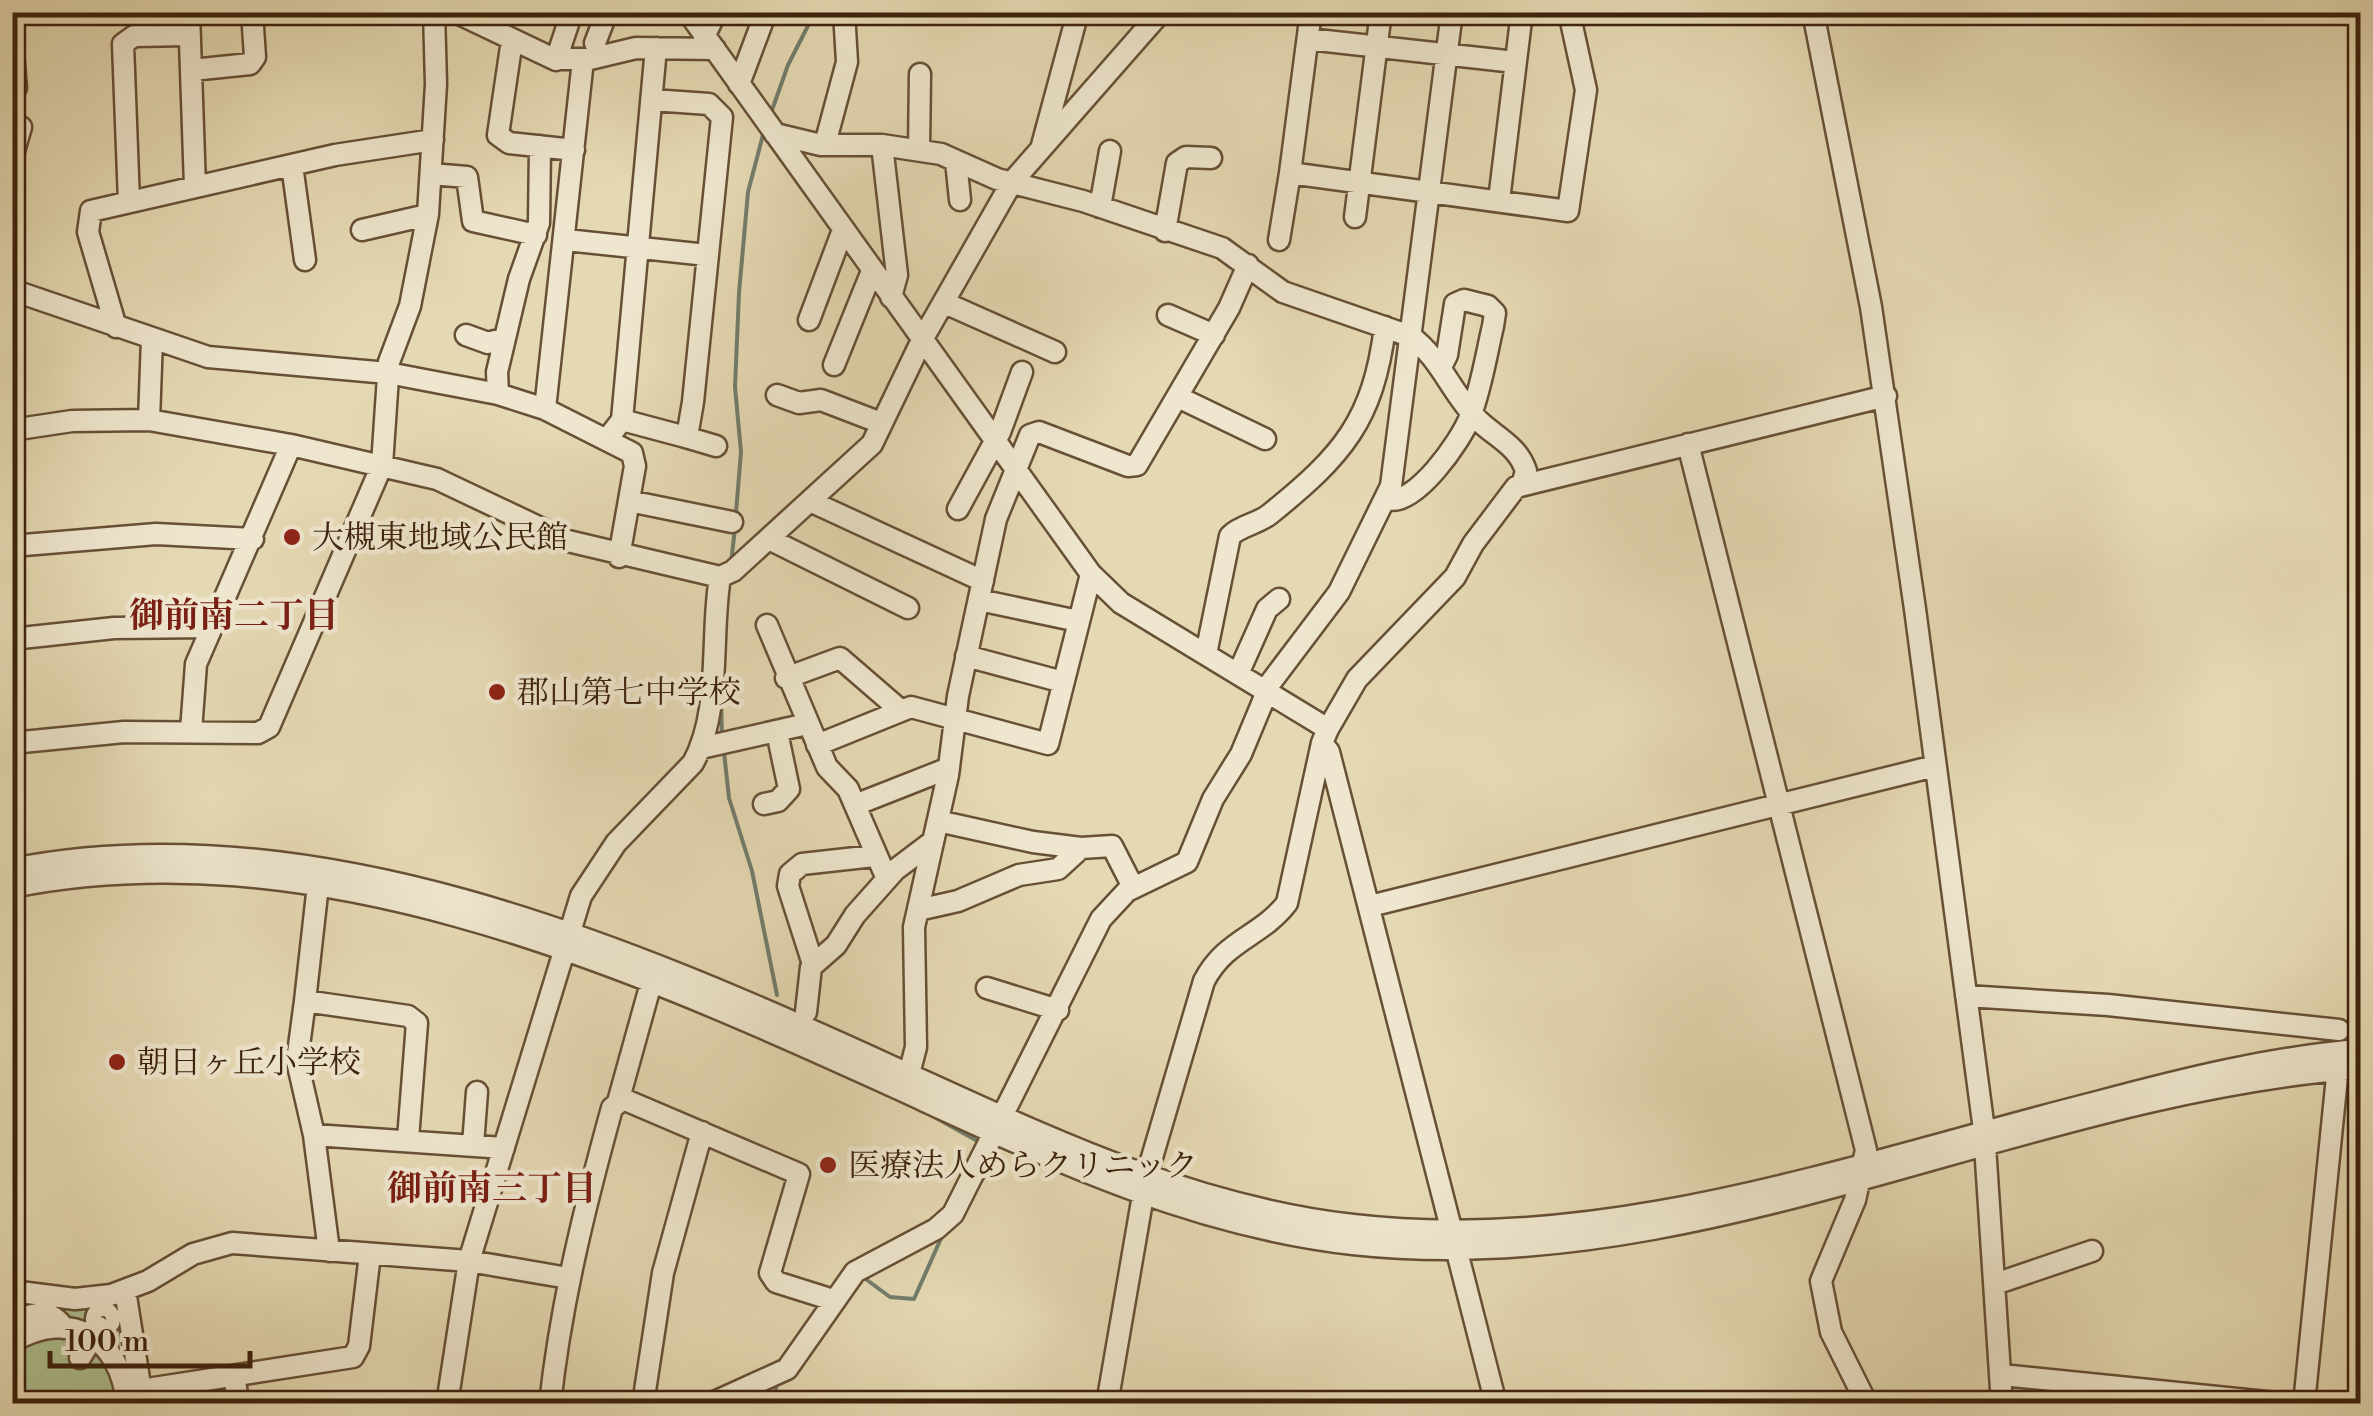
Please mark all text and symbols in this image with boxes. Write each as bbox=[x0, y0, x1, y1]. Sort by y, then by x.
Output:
place label: 大槻東地域公民館 bbox=[312, 518, 568, 558]
marker: 大槻東地域公民館 bbox=[281, 526, 303, 548]
district label: 御前南二丁目 bbox=[129, 595, 339, 638]
place label: 郡山第七中学校 bbox=[517, 673, 741, 713]
marker: 郡山第七中学校 bbox=[486, 681, 508, 703]
place label: 朝日ヶ丘小学校 bbox=[137, 1043, 361, 1083]
marker: 朝日ヶ丘小学校 bbox=[106, 1051, 128, 1073]
place label: 医療法人めらクリニック bbox=[848, 1146, 1198, 1186]
marker: 医療法人めらクリニック bbox=[817, 1154, 839, 1176]
district label: 御前南三丁目 bbox=[387, 1168, 597, 1211]
scale bar bbox=[50, 1306, 250, 1368]
text: 100 m bbox=[65, 1323, 149, 1361]

